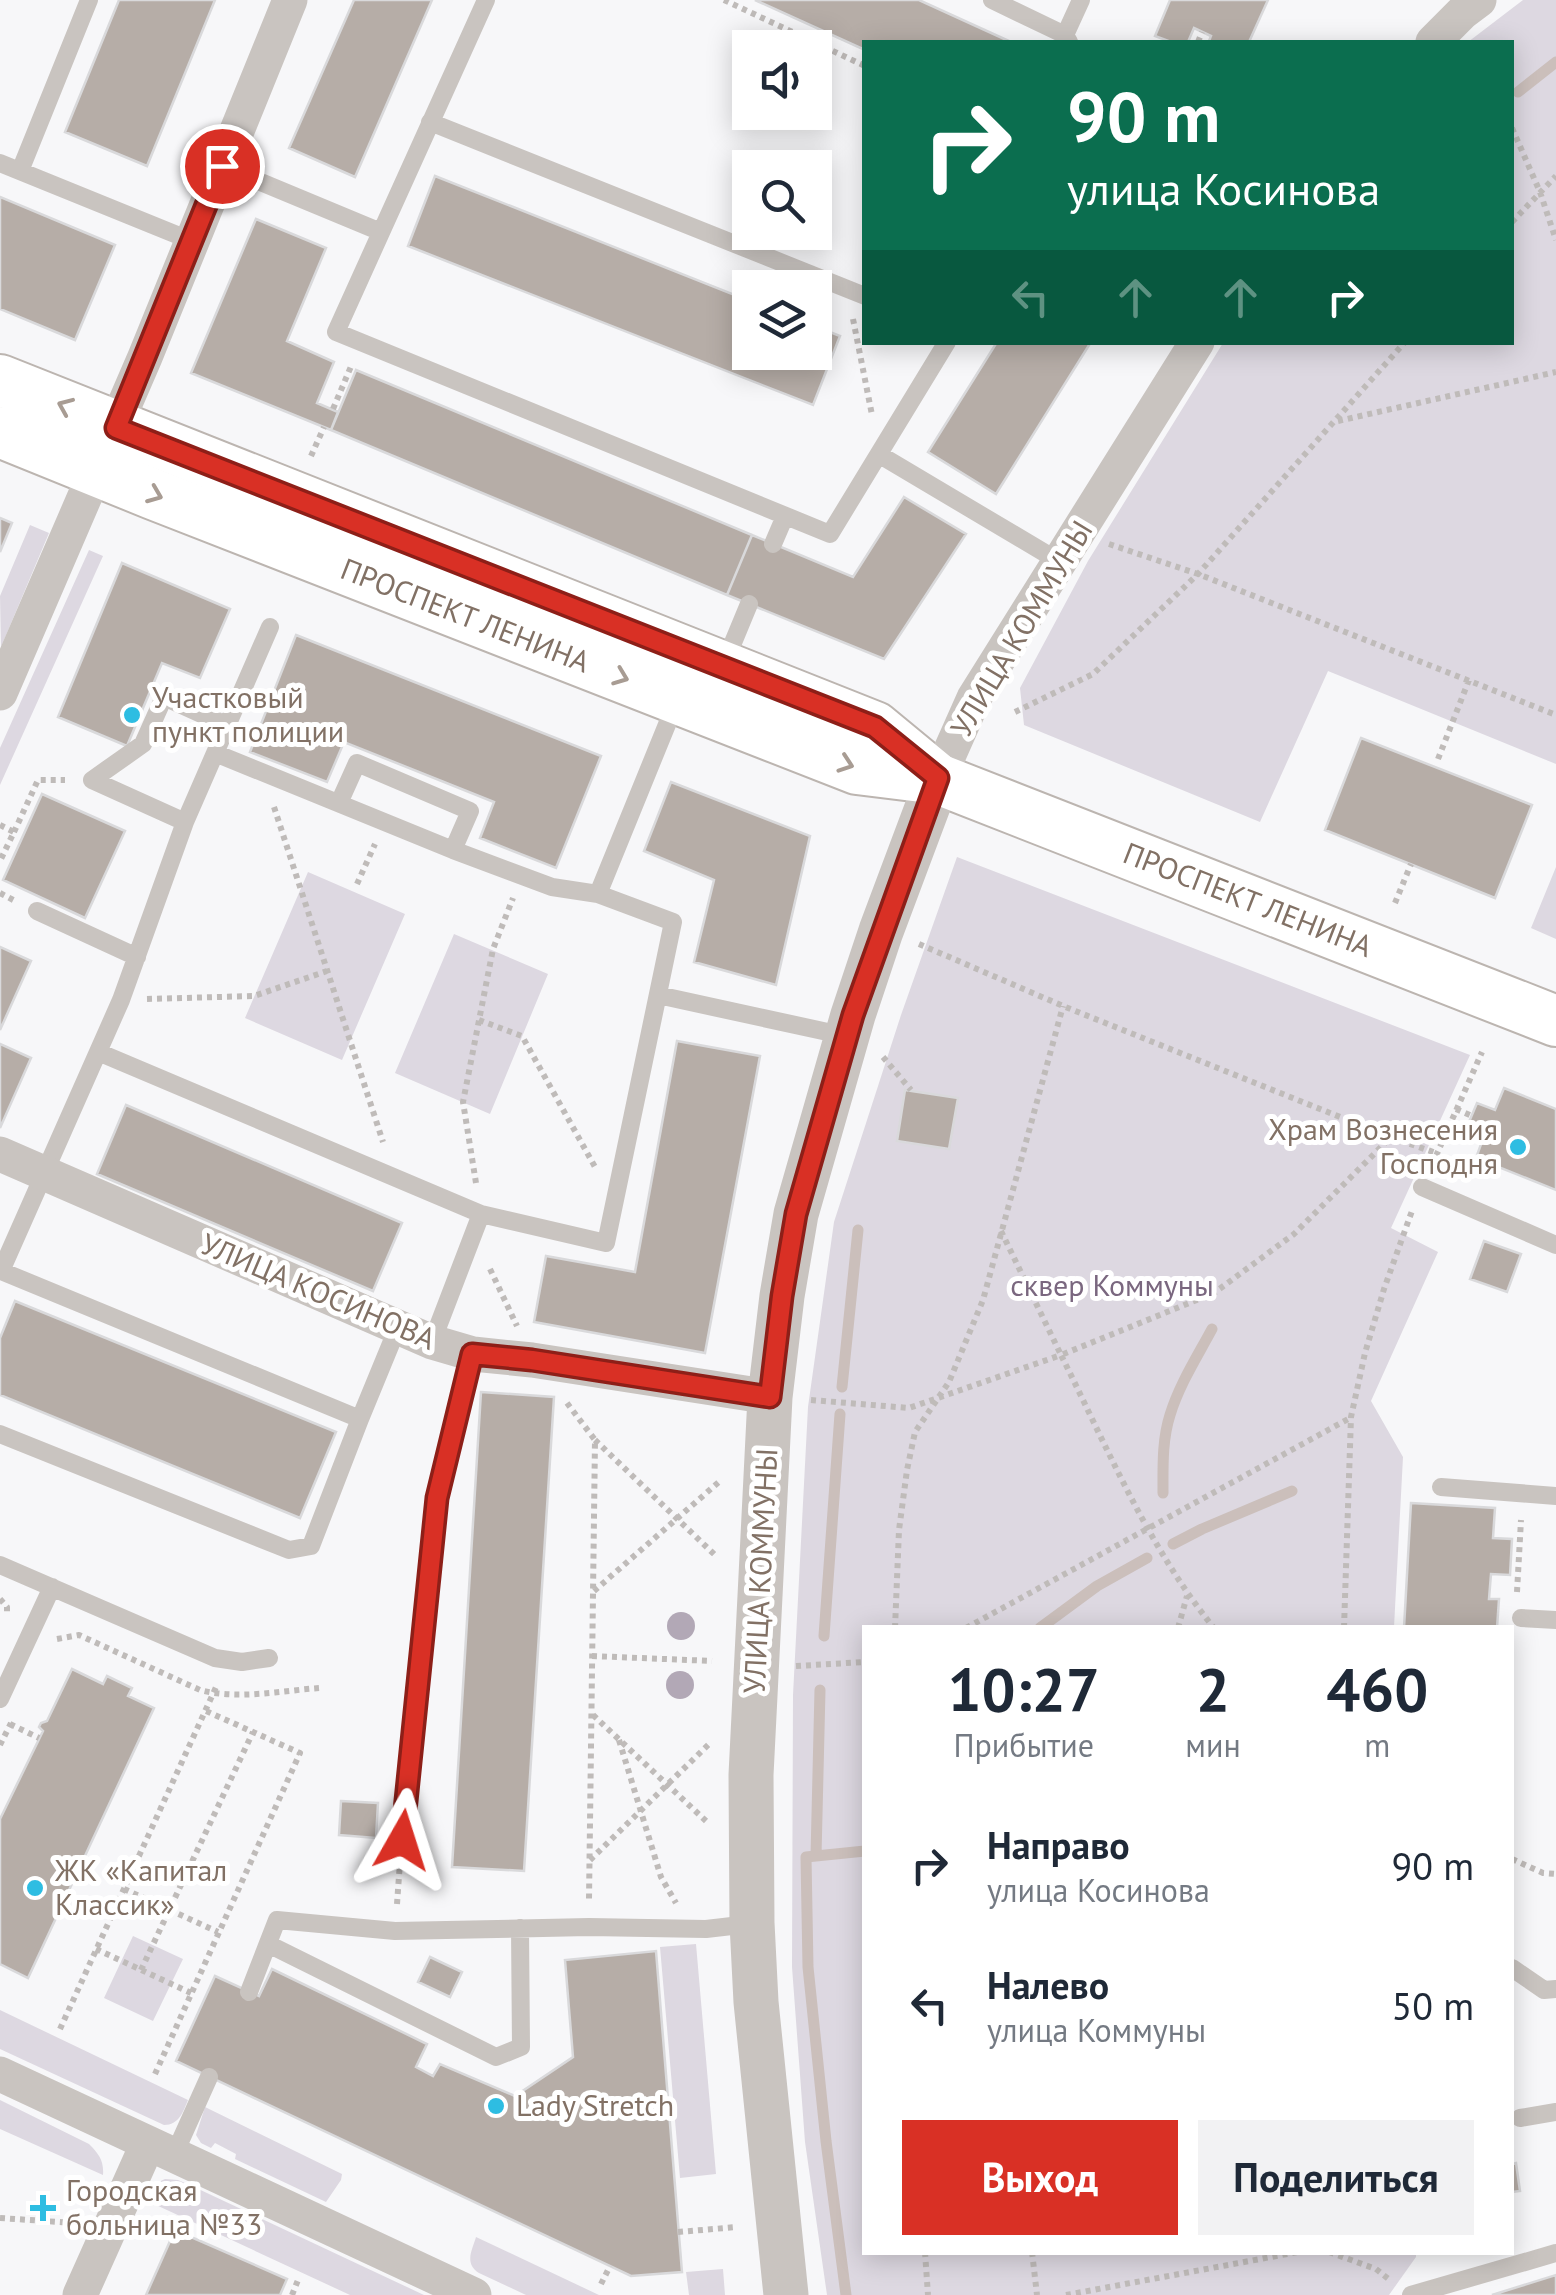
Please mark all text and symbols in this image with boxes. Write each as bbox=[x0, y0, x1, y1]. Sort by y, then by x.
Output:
map controls bbox=[732, 30, 832, 370]
button: sound bbox=[732, 30, 832, 130]
text: 90 m bbox=[1067, 71, 1220, 161]
icon: right bbox=[902, 80, 1032, 210]
pin bbox=[180, 124, 265, 209]
icon: arrive bbox=[195, 139, 250, 194]
button: search bbox=[732, 150, 832, 250]
text: улица Косинова bbox=[1067, 159, 1380, 217]
button: layers bbox=[732, 270, 832, 370]
icon: left bbox=[1003, 270, 1058, 325]
icon: ahead bbox=[1108, 270, 1163, 325]
icon: ahead bbox=[1213, 270, 1268, 325]
icon: right bbox=[1318, 270, 1373, 325]
one-way arrow bbox=[57, 398, 75, 418]
one-way arrow bbox=[145, 483, 163, 503]
street label: УЛИЦА КОММУНЫ bbox=[941, 513, 1101, 743]
street label: ПРОСПЕКТ ЛЕНИНА bbox=[335, 548, 596, 681]
one-way arrow bbox=[611, 665, 628, 686]
place label: Участковый пункт полиции bbox=[152, 677, 344, 750]
marker: Участковый пункт полиции bbox=[121, 704, 143, 726]
one-way arrow bbox=[836, 752, 853, 773]
street label: ПРОСПЕКТ ЛЕНИНА bbox=[1118, 833, 1379, 965]
place label: Храм Вознесения Господня bbox=[1268, 1109, 1498, 1182]
marker: Храм Вознесения Господня bbox=[1507, 1136, 1529, 1158]
street label: УЛИЦА КОСИНОВА bbox=[195, 1224, 442, 1358]
park label: сквер Коммуны bbox=[1010, 1265, 1214, 1304]
street label: УЛИЦА КОММУНЫ bbox=[734, 1447, 785, 1694]
text: 10:27 bbox=[948, 1650, 1100, 1728]
text: 2 bbox=[1196, 1650, 1230, 1728]
text: 460 bbox=[1326, 1650, 1428, 1728]
text: Прибытие bbox=[953, 1724, 1094, 1766]
text: мин bbox=[1185, 1724, 1241, 1766]
text: m bbox=[1364, 1724, 1390, 1766]
position arrow bbox=[350, 1788, 454, 1892]
text: Направо bbox=[987, 1820, 1130, 1869]
icon: right bbox=[902, 1838, 957, 1893]
text: 90 m bbox=[1392, 1841, 1474, 1890]
place label: ЖК «Капитал Классик» bbox=[54, 1850, 227, 1923]
text: улица Косинова bbox=[987, 1869, 1210, 1911]
marker: ЖК «Капитал Классик» bbox=[24, 1877, 46, 1899]
text: Налево bbox=[987, 1960, 1109, 2009]
icon: left bbox=[902, 1978, 957, 2033]
text: 50 m bbox=[1392, 1981, 1474, 2030]
text: улица Коммуны bbox=[987, 2009, 1206, 2051]
place label: Lady Stretch bbox=[516, 2085, 674, 2124]
marker: Lady Stretch bbox=[485, 2095, 507, 2117]
button: Выход bbox=[902, 2120, 1178, 2235]
button: Поделиться bbox=[1198, 2120, 1474, 2235]
place label: Городская больница №33 bbox=[66, 2170, 262, 2243]
marker: Городская больница №33 bbox=[30, 2195, 56, 2221]

